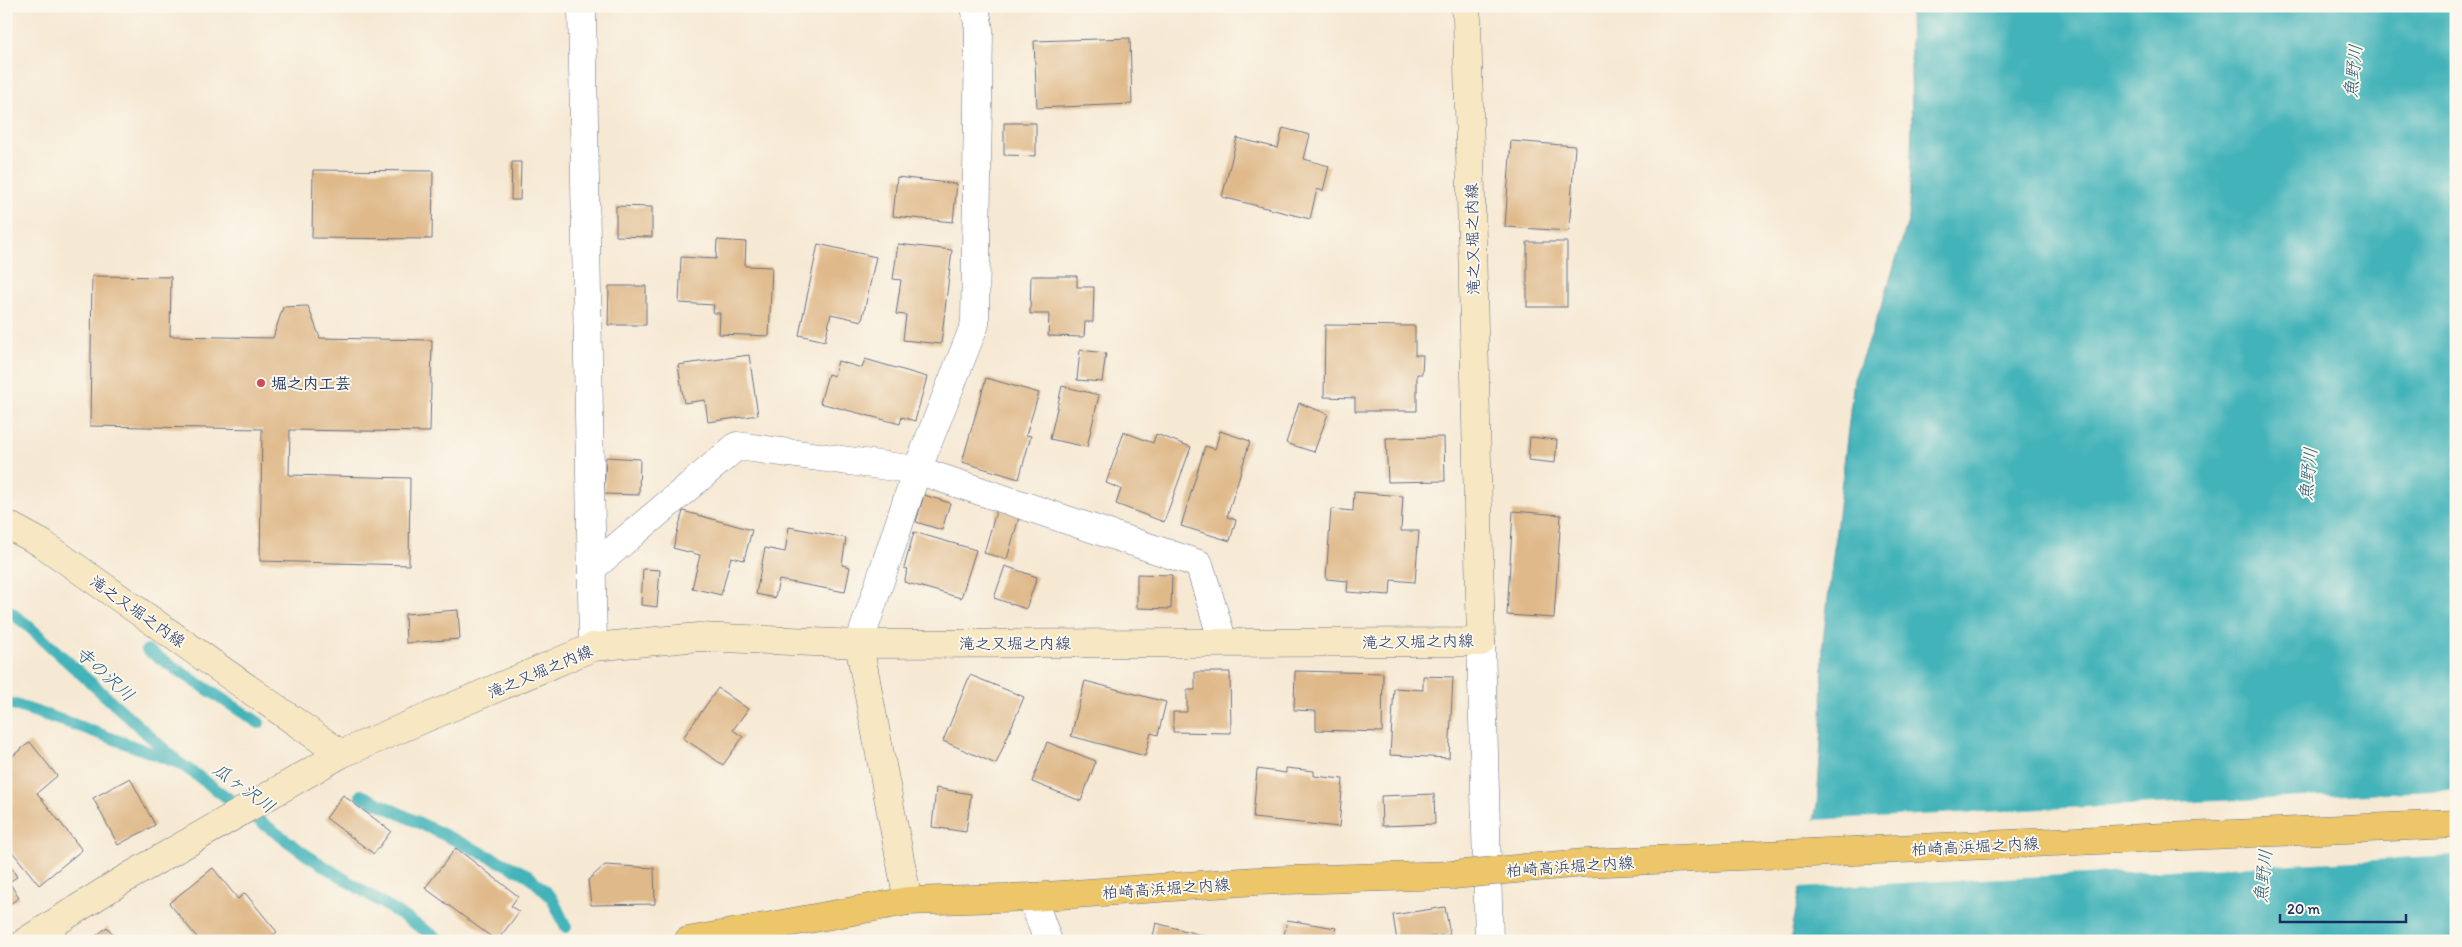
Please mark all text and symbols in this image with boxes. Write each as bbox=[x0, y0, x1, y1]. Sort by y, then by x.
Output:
water label: 魚野川 bbox=[2339, 43, 2367, 99]
street label: 滝之又堀之内線 bbox=[1462, 183, 1483, 295]
place label: 堀之内工芸 bbox=[271, 374, 351, 393]
marker: 堀之内工芸 bbox=[255, 377, 267, 389]
water label: 魚野川 bbox=[2294, 446, 2322, 502]
street label: 滝之又堀之内線 bbox=[86, 572, 189, 651]
street label: 滝之又堀之内線 bbox=[1362, 631, 1474, 652]
street label: 滝之又堀之内線 bbox=[959, 634, 1071, 653]
street label: 滝之又堀之内線 bbox=[485, 641, 595, 702]
water label: 寺の沢川 bbox=[71, 642, 139, 706]
water label: 瓜ヶ沢川 bbox=[208, 758, 280, 818]
street label: 柏崎高浜堀之内線 bbox=[1911, 834, 2039, 859]
water label: 魚野川 bbox=[2249, 848, 2277, 904]
street label: 柏崎高浜堀之内線 bbox=[1506, 853, 1635, 880]
street label: 柏崎高浜堀之内線 bbox=[1102, 875, 1231, 902]
scale bar bbox=[2280, 892, 2406, 924]
text: 20 m bbox=[2287, 900, 2321, 918]

